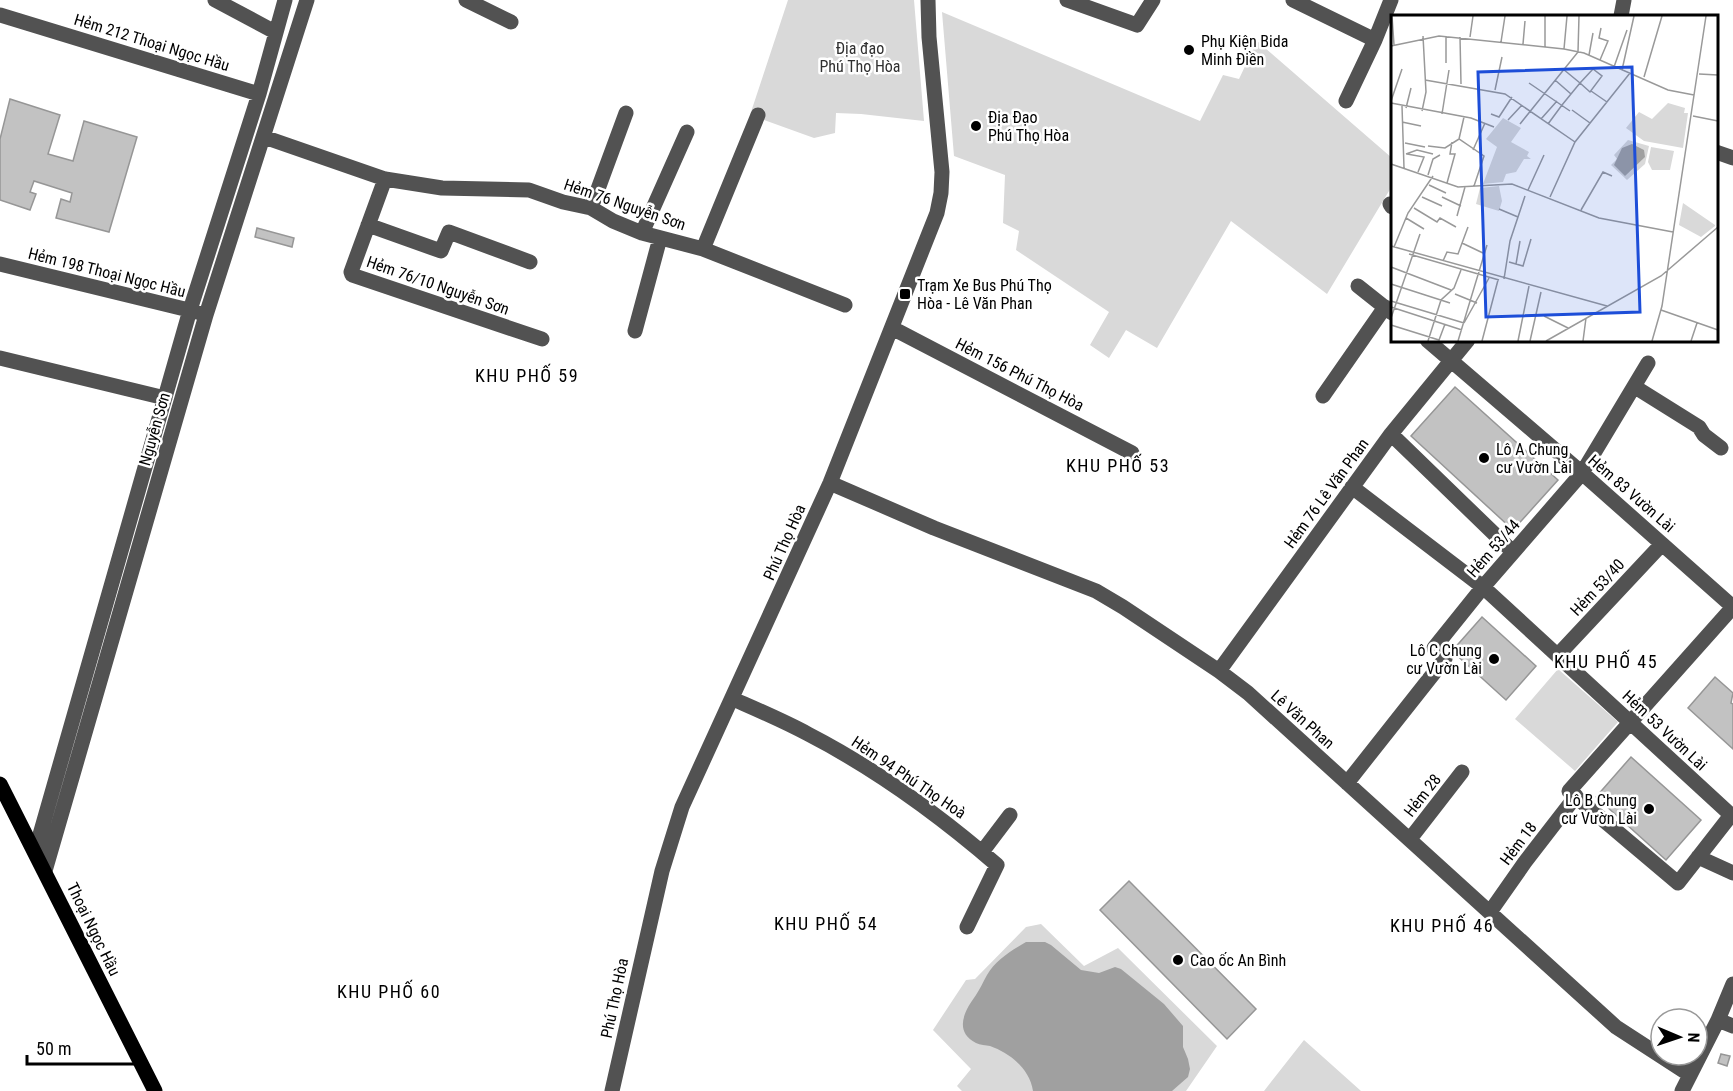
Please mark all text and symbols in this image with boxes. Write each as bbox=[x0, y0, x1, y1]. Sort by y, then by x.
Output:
street label: Hẻm 212 Thoại Ngọc Hầu bbox=[72, 10, 232, 75]
inset map bbox=[1391, 15, 1718, 342]
place label: Phụ Kiện Bida Minh Điền bbox=[1201, 32, 1288, 69]
park label: Địa đạo Phú Thọ Hòa bbox=[819, 39, 901, 76]
marker: Phụ Kiện Bida Minh Điền bbox=[1182, 43, 1196, 57]
place label: Địa Đạo Phú Thọ Hòa bbox=[988, 108, 1069, 145]
marker: Địa Đạo Phú Thọ Hòa bbox=[969, 119, 983, 133]
street label: Hẻm 76 Nguyễn Sơn bbox=[561, 175, 688, 234]
street label: Hẻm 198 Thoại Ngọc Hầu bbox=[26, 244, 188, 301]
street label: Hẻm 76/10 Nguyễn Sơn bbox=[364, 252, 512, 319]
place label: Trạm Xe Bus Phú Thọ Hòa - Lê Văn Phan bbox=[917, 276, 1052, 313]
marker: Trạm Xe Bus Phú Thọ Hòa - Lê Văn Phan bbox=[898, 287, 912, 301]
street label: Hẻm 156 Phú Thọ Hòa bbox=[952, 334, 1087, 415]
district label: KHU PHỐ 59 bbox=[475, 363, 579, 386]
street label: Nguyễn Sơn bbox=[135, 390, 174, 468]
street label: Hẻm 76 Lê Văn Phan bbox=[1280, 435, 1373, 552]
place label: Lô A Chung cư Vườn Lài bbox=[1496, 440, 1572, 477]
marker: Lô A Chung cư Vườn Lài bbox=[1477, 451, 1491, 465]
street label: Hẻm 83 Vườn Lài bbox=[1584, 451, 1679, 536]
district label: KHU PHỐ 53 bbox=[1066, 453, 1170, 476]
street label: Phú Thọ Hòa bbox=[759, 501, 810, 583]
street label: Hẻm 53/44 bbox=[1463, 515, 1524, 581]
street label: Hẻm 53/40 bbox=[1566, 555, 1628, 620]
place label: Lô C Chung cư Vườn Lài bbox=[1406, 641, 1482, 678]
district label: KHU PHỐ 45 bbox=[1554, 649, 1658, 672]
marker: Lô C Chung cư Vườn Lài bbox=[1487, 652, 1501, 666]
street label: Lê Văn Phan bbox=[1267, 686, 1338, 753]
street label: Hẻm 53 Vườn Lài bbox=[1618, 686, 1711, 774]
street label: Hẻm 94 Phú Thọ Hoà bbox=[848, 732, 969, 823]
street label: Hẻm 28 bbox=[1400, 770, 1445, 820]
place label: Lô B Chung cư Vườn Lài bbox=[1561, 791, 1637, 828]
marker: Lô B Chung cư Vườn Lài bbox=[1642, 802, 1656, 816]
street label: Hẻm 18 bbox=[1496, 818, 1541, 869]
street label: Thoại Ngọc Hầu bbox=[63, 880, 124, 979]
district label: KHU PHỐ 54 bbox=[774, 911, 878, 934]
district label: KHU PHỐ 46 bbox=[1390, 913, 1494, 936]
place label: Cao ốc An Bình bbox=[1190, 951, 1286, 970]
marker: Cao ốc An Bình bbox=[1171, 953, 1185, 967]
street label: Phú Thọ Hòa bbox=[597, 956, 632, 1040]
district label: KHU PHỐ 60 bbox=[337, 979, 441, 1002]
north arrow bbox=[1649, 1007, 1709, 1067]
scale bar bbox=[27, 1028, 142, 1066]
text: N bbox=[1684, 1032, 1703, 1043]
text: 50 m bbox=[36, 1038, 71, 1059]

